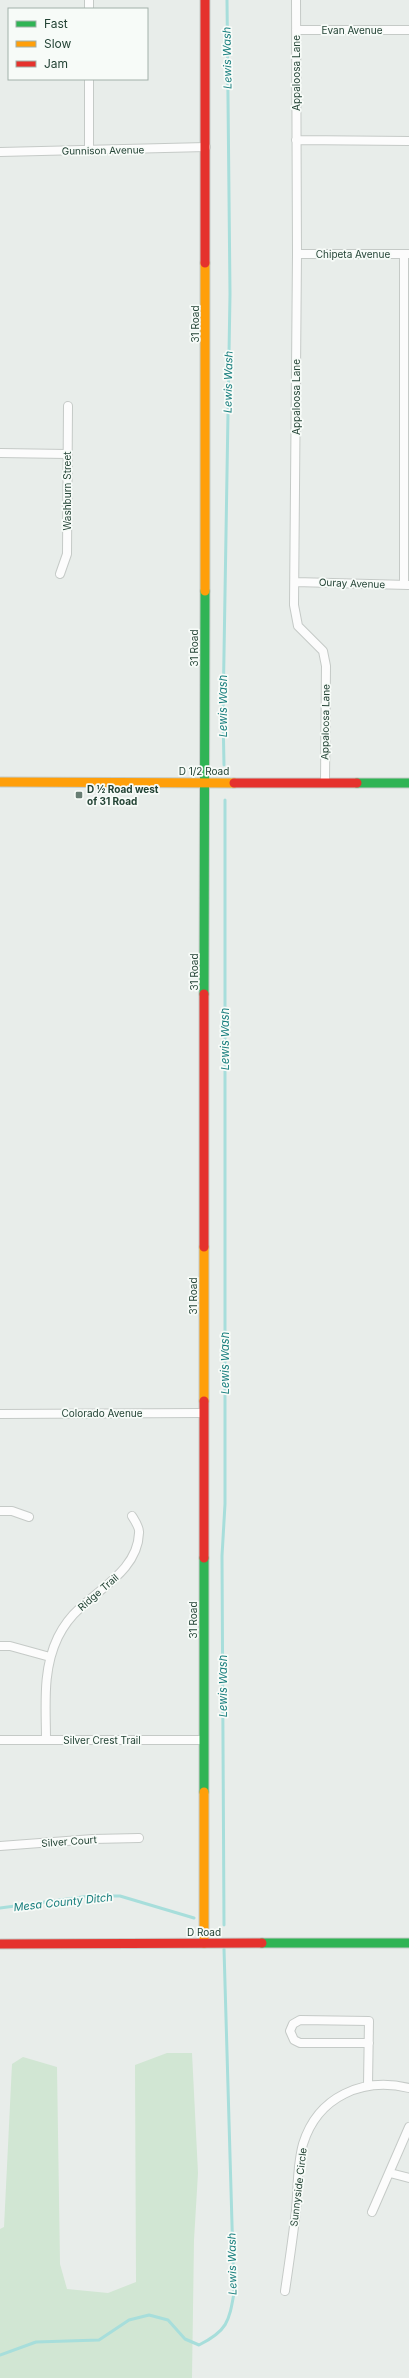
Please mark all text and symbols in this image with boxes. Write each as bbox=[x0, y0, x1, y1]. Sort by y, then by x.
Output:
legend bbox=[8, 8, 148, 80]
text: Fast bbox=[44, 16, 68, 31]
street label: Evan Avenue bbox=[321, 24, 383, 36]
water label: Lewis Wash bbox=[219, 26, 235, 89]
street label: Appaloosa Lane bbox=[290, 35, 302, 111]
text: Slow bbox=[44, 36, 72, 51]
text: Jam bbox=[44, 56, 68, 71]
street label: Gunnison Avenue bbox=[62, 143, 145, 157]
street label: Chipeta Avenue bbox=[316, 248, 390, 260]
street label: 31 Road bbox=[189, 305, 201, 343]
water label: Lewis Wash bbox=[220, 350, 236, 413]
street label: Appaloosa Lane bbox=[290, 359, 302, 435]
street label: Washburn Street bbox=[61, 451, 73, 531]
street label: Ouray Avenue bbox=[319, 576, 386, 590]
street label: 31 Road bbox=[188, 629, 200, 667]
water label: Lewis Wash bbox=[216, 674, 230, 737]
street label: Appaloosa Lane bbox=[318, 684, 332, 760]
street label: D 1/2 Road bbox=[179, 765, 229, 777]
place label: D ½ Road west of 31 Road bbox=[87, 783, 159, 807]
marker: D ½ Road west of 31 Road bbox=[74, 790, 84, 800]
street label: 31 Road bbox=[188, 953, 200, 991]
water label: Lewis Wash bbox=[218, 1007, 232, 1070]
street label: 31 Road bbox=[187, 1277, 199, 1315]
water label: Lewis Wash bbox=[218, 1331, 232, 1394]
street label: Colorado Avenue bbox=[61, 1407, 143, 1419]
street label: Ridge Trail bbox=[75, 1571, 121, 1613]
street label: 31 Road bbox=[187, 1601, 199, 1639]
water label: Lewis Wash bbox=[216, 1654, 230, 1717]
street label: Silver Crest Trail bbox=[63, 1734, 141, 1746]
street label: Silver Court bbox=[41, 1833, 98, 1849]
water label: Mesa County Ditch bbox=[13, 1890, 114, 1914]
street label: D Road bbox=[187, 1926, 221, 1938]
street label: Sunnyside Circle bbox=[287, 2147, 309, 2227]
water label: Lewis Wash bbox=[224, 2232, 240, 2295]

